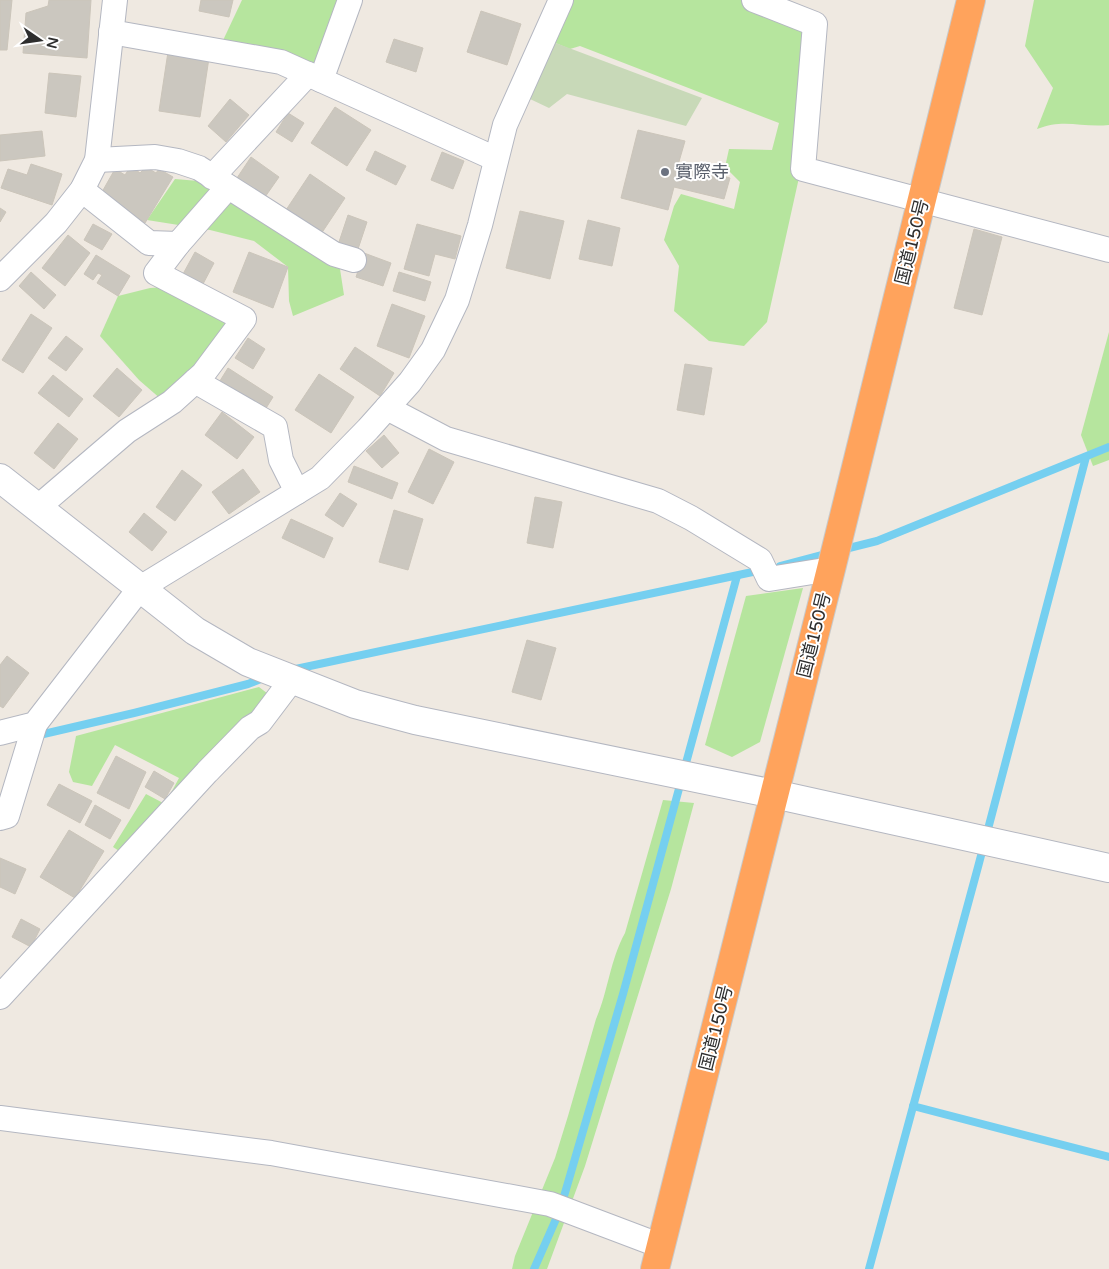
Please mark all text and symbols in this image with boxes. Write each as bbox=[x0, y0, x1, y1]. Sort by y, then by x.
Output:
north arrow bbox=[15, 15, 65, 65]
text: N bbox=[43, 35, 62, 50]
place label: 實際寺 bbox=[675, 161, 729, 183]
marker: 實際寺 bbox=[659, 166, 671, 178]
street label: 国道150号 bbox=[891, 197, 933, 287]
street label: 国道150号 bbox=[793, 590, 835, 680]
street label: 国道150号 bbox=[695, 983, 737, 1073]

